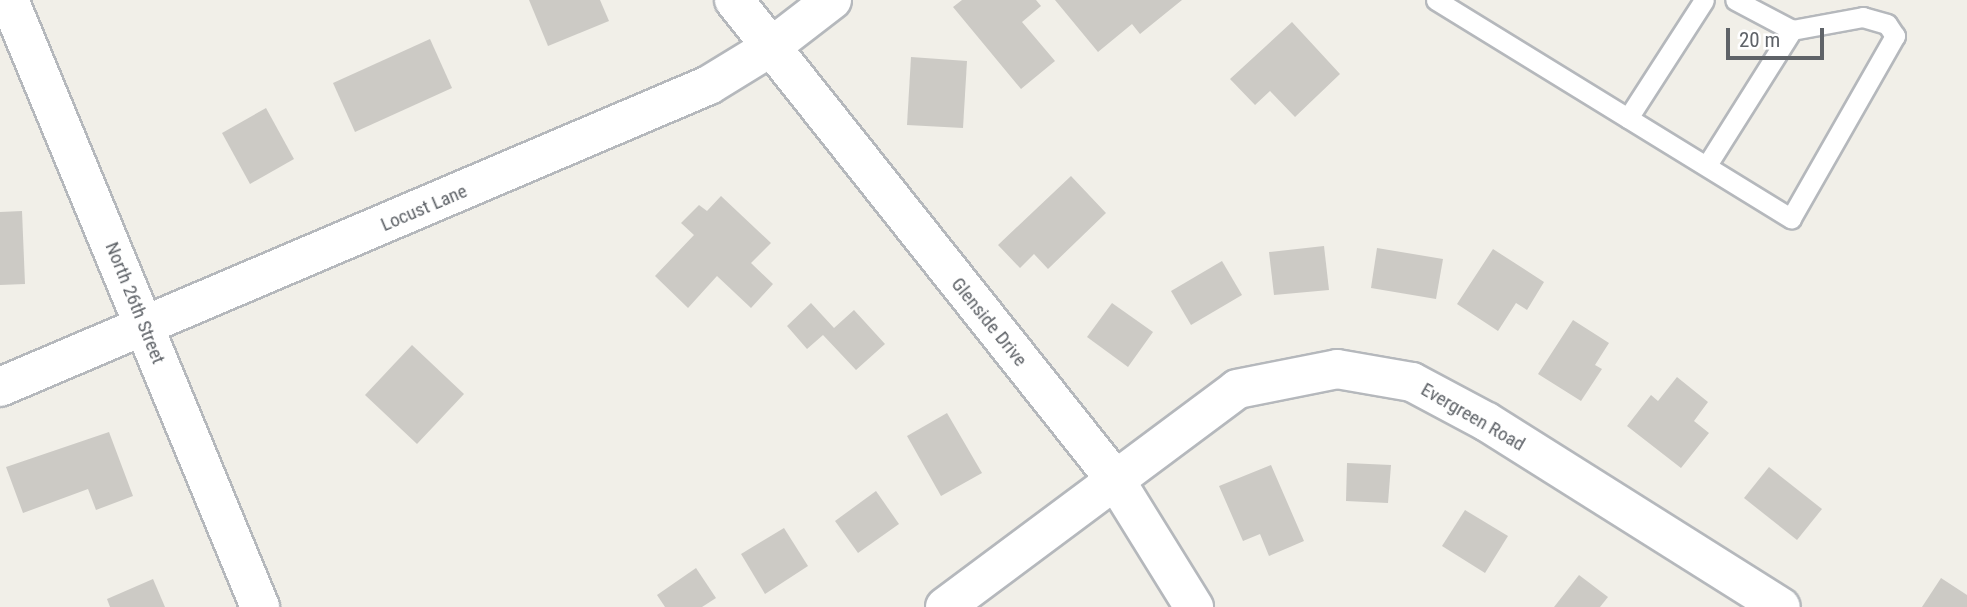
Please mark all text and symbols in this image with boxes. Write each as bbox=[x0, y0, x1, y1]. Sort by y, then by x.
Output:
scale bar bbox=[1729, 14, 1827, 58]
text: 20 m bbox=[1739, 28, 1780, 52]
street label: Locust Lane bbox=[377, 180, 471, 236]
street label: North 26th Street bbox=[100, 239, 170, 367]
street label: Glenside Drive bbox=[946, 273, 1032, 371]
street label: Evergreen Road bbox=[1417, 378, 1529, 456]

